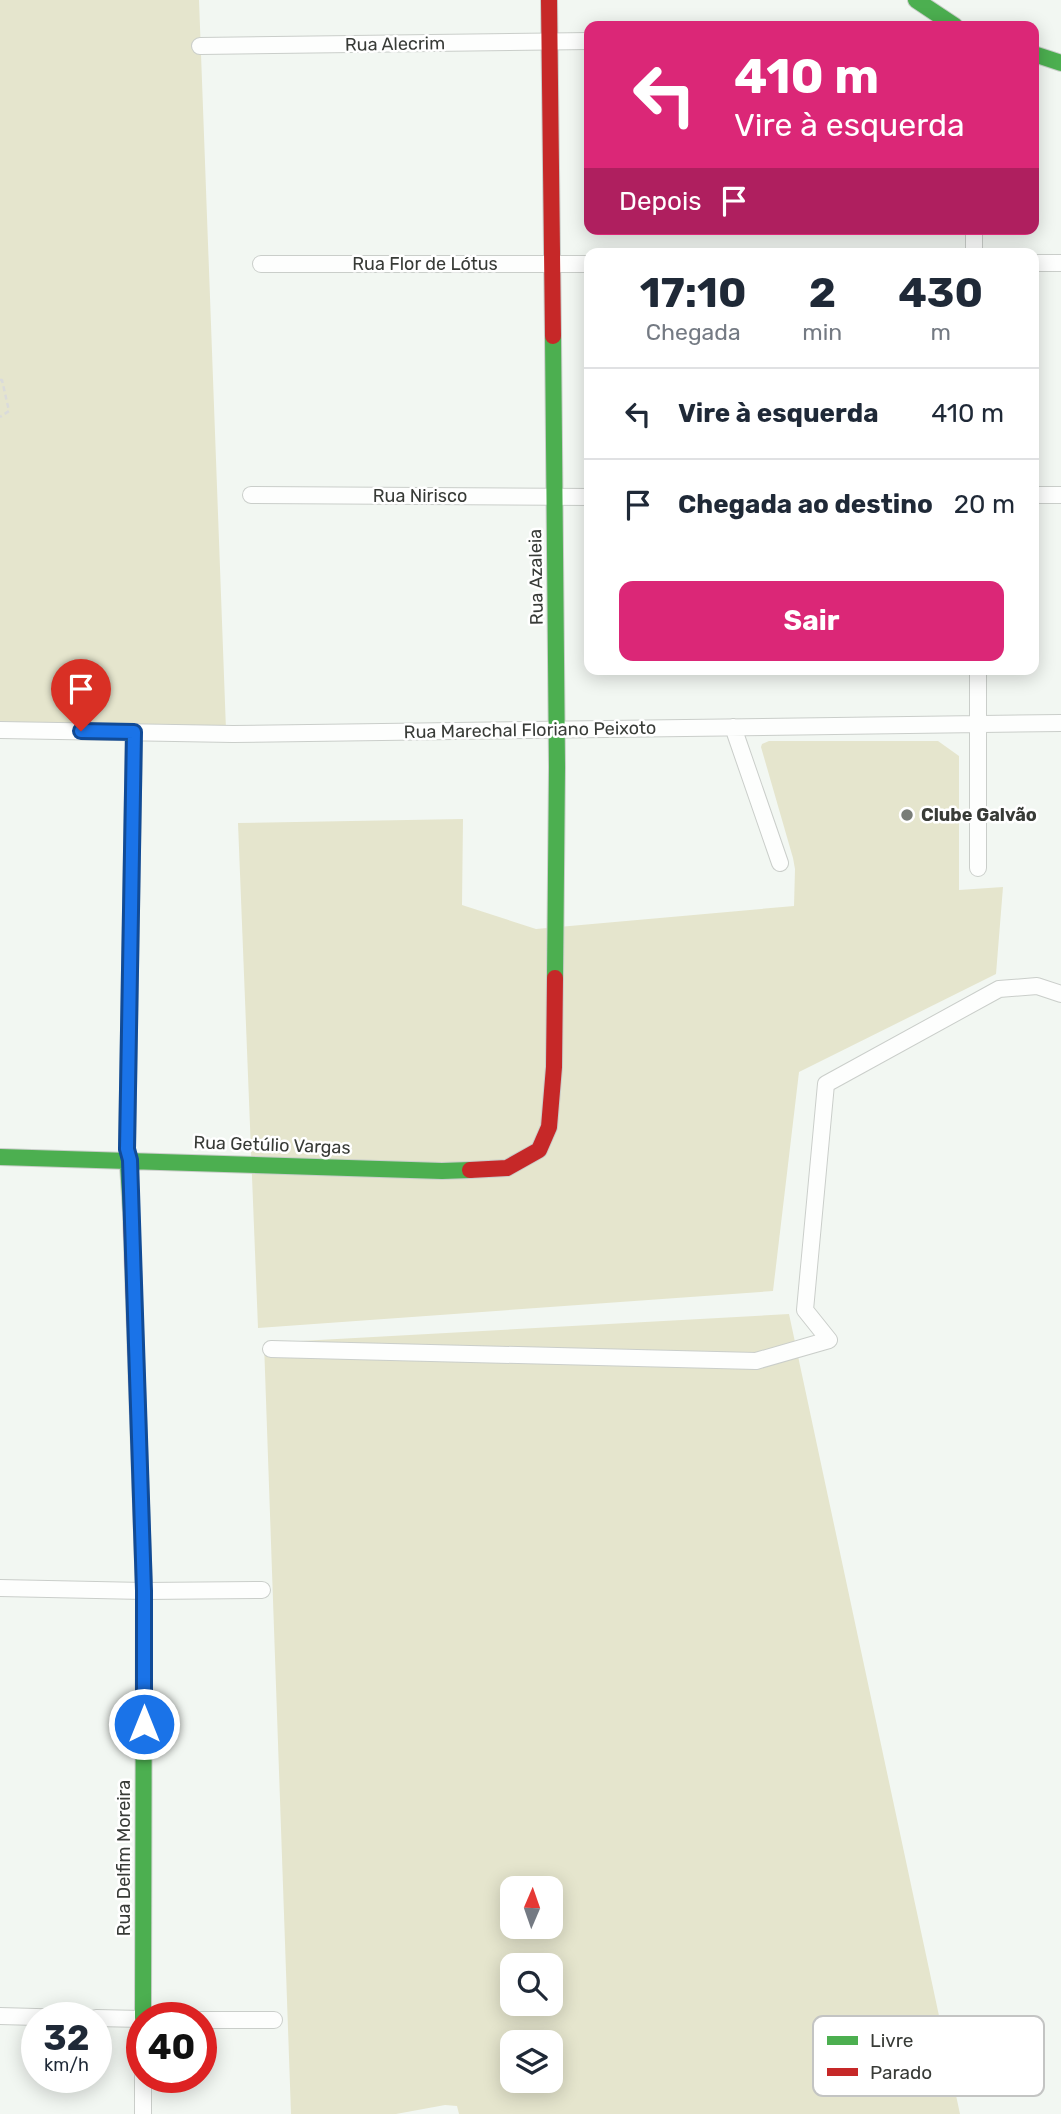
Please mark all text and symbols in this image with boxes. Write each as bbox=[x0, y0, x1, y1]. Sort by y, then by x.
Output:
street label: Rua Alecrim bbox=[345, 32, 445, 56]
text: 410 m bbox=[734, 47, 879, 105]
icon: left bbox=[619, 49, 710, 140]
text: Vire à esquerda bbox=[734, 106, 965, 144]
icon: arrive bbox=[715, 182, 753, 220]
text: Depois bbox=[619, 186, 701, 217]
street label: Rua Flor de Lótus bbox=[352, 253, 498, 275]
text: 17:10 bbox=[640, 268, 747, 318]
text: 2 bbox=[809, 268, 836, 318]
text: 430 bbox=[898, 268, 983, 318]
text: Chegada bbox=[646, 318, 741, 346]
text: min bbox=[802, 318, 842, 346]
text: m bbox=[930, 318, 951, 346]
icon: left bbox=[619, 395, 657, 433]
text: Vire à esquerda bbox=[678, 398, 879, 429]
text: 410 m bbox=[931, 398, 1004, 429]
street label: Rua Nirisco bbox=[373, 485, 467, 507]
icon: arrive bbox=[619, 486, 657, 524]
text: Chegada ao destino bbox=[678, 489, 933, 520]
text: 20 m bbox=[954, 489, 1015, 520]
street label: Rua Azaleia bbox=[524, 529, 548, 625]
button: Sair bbox=[619, 581, 1004, 661]
pin bbox=[51, 659, 111, 731]
icon: arrive bbox=[62, 670, 100, 708]
street label: Rua Marechal Floriano Peixoto bbox=[404, 717, 656, 743]
place label: Clube Galvão bbox=[921, 804, 1037, 826]
marker: Clube Galvão bbox=[899, 807, 915, 823]
street label: Rua Getúlio Vargas bbox=[193, 1131, 351, 1159]
position arrow bbox=[107, 1687, 181, 1761]
street label: Rua Delfim Moreira bbox=[113, 1780, 135, 1936]
north arrow bbox=[500, 1876, 564, 1939]
map controls bbox=[500, 1876, 563, 2093]
button: search bbox=[500, 1953, 563, 2016]
speed limit sign: 40 bbox=[126, 2002, 217, 2093]
legend bbox=[813, 2016, 1044, 2096]
text: 32 bbox=[44, 2017, 89, 2059]
text: Livre bbox=[870, 2029, 914, 2052]
button: layers bbox=[500, 2030, 563, 2093]
text: km/h bbox=[44, 2054, 89, 2076]
text: Parado bbox=[870, 2061, 932, 2084]

